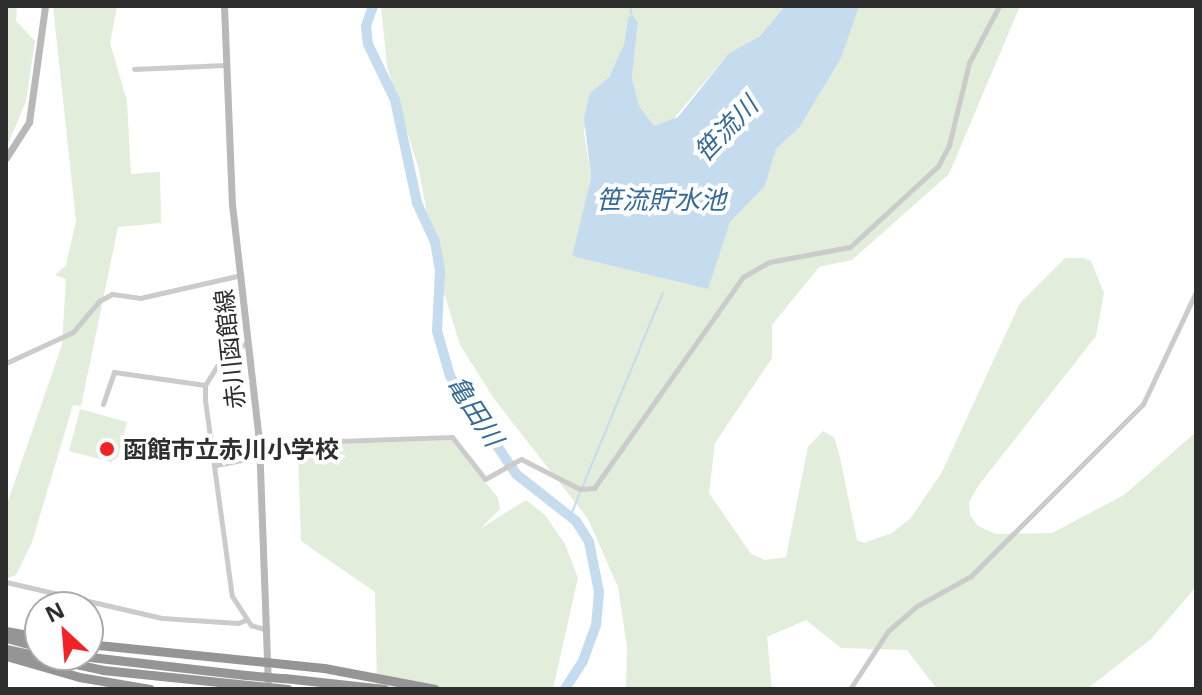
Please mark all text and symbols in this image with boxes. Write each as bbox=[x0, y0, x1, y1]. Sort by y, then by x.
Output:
water label: 笹流川 bbox=[688, 90, 764, 168]
water label: 笹流貯水池 bbox=[596, 184, 726, 216]
street label: 赤川函館線 bbox=[208, 288, 250, 410]
water label: 亀田川 bbox=[441, 370, 509, 452]
place label: 函館市立赤川小学校 bbox=[123, 435, 339, 463]
marker: 函館市立赤川小学校 bbox=[98, 440, 116, 458]
north arrow bbox=[24, 591, 104, 671]
text: N bbox=[40, 594, 69, 629]

